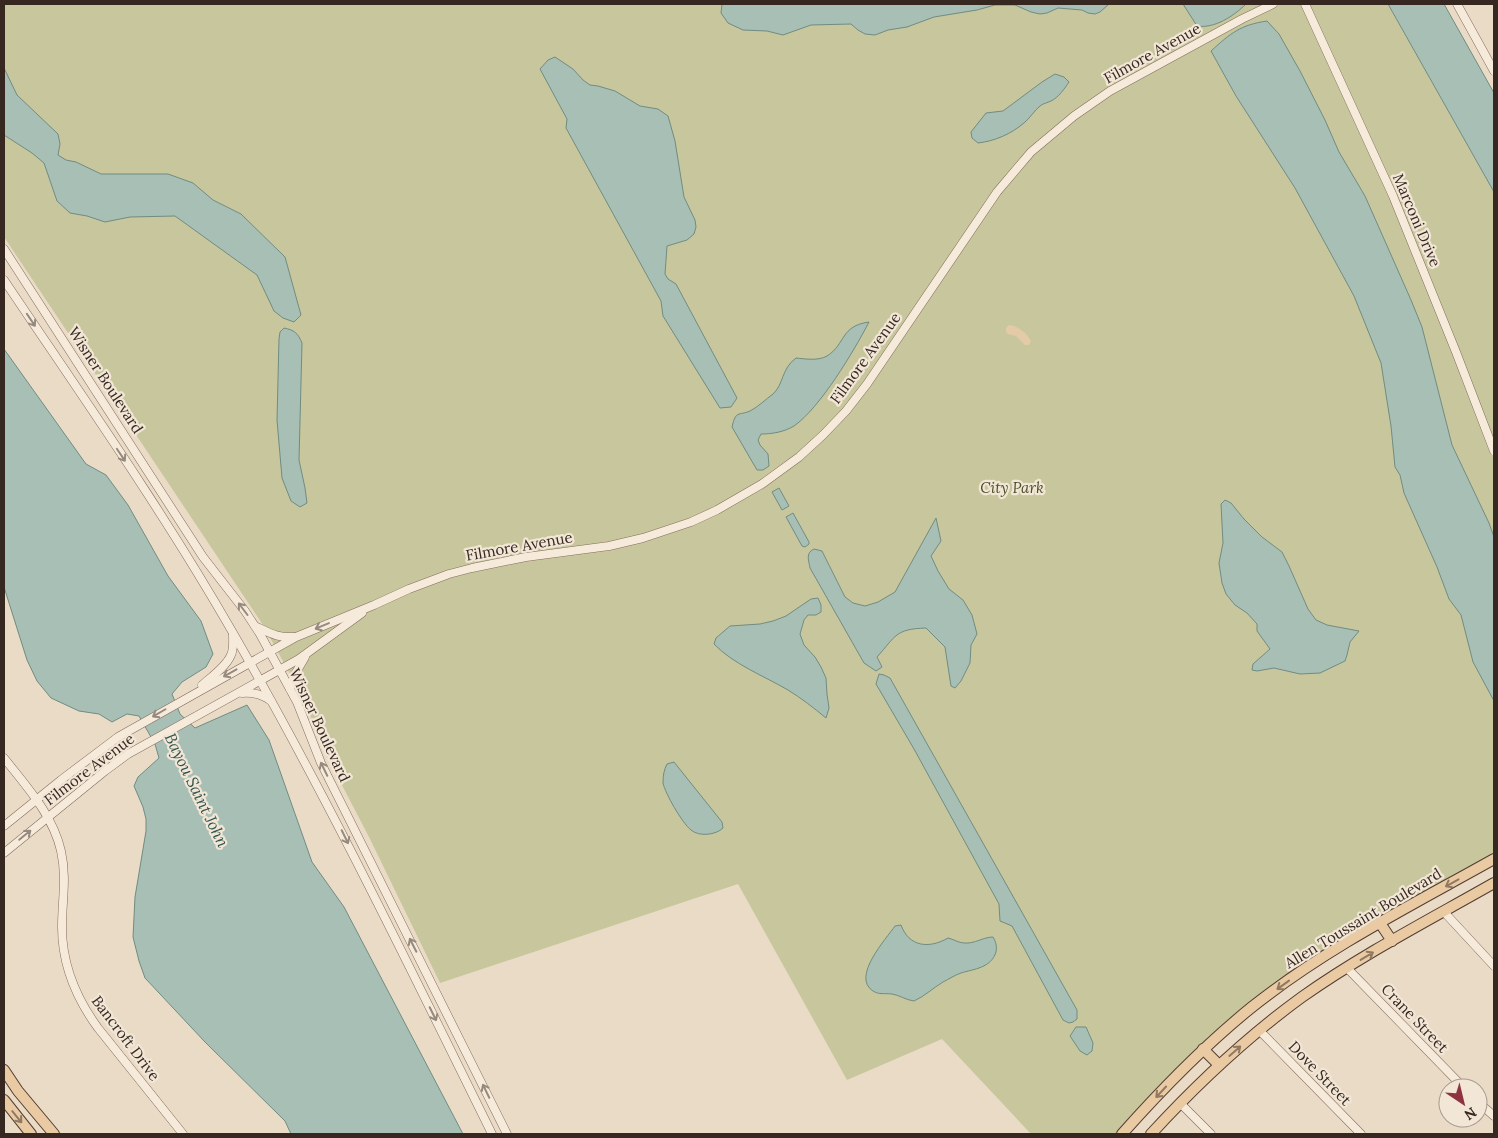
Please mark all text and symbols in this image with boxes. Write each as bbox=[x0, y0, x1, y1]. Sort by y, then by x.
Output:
street label: Filmore Avenue bbox=[1100, 19, 1204, 87]
street label: Marconi Drive bbox=[1389, 171, 1445, 269]
street label: Filmore Avenue bbox=[826, 309, 904, 407]
one-way arrow bbox=[26, 313, 36, 327]
street label: Wisner Boulevard bbox=[64, 323, 148, 437]
one-way arrow bbox=[116, 448, 126, 462]
park label: City Park bbox=[980, 478, 1044, 497]
street label: Filmore Avenue bbox=[464, 527, 574, 565]
one-way arrow bbox=[238, 602, 248, 616]
one-way arrow bbox=[315, 621, 330, 631]
street label: Wisner Boulevard bbox=[285, 665, 355, 785]
one-way arrow bbox=[223, 669, 237, 679]
one-way arrow bbox=[151, 708, 166, 718]
street label: Filmore Avenue bbox=[40, 729, 138, 809]
water label: Bayou Saint John bbox=[161, 730, 233, 851]
one-way arrow bbox=[319, 762, 328, 777]
one-way arrow bbox=[341, 829, 350, 844]
one-way arrow bbox=[19, 830, 32, 841]
street label: Allen Toussaint Boulevard bbox=[1280, 864, 1445, 973]
one-way arrow bbox=[1444, 878, 1459, 888]
one-way arrow bbox=[408, 938, 417, 953]
one-way arrow bbox=[1359, 950, 1373, 960]
one-way arrow bbox=[1276, 980, 1290, 990]
street label: Crane Street bbox=[1377, 980, 1453, 1057]
street label: Bancroft Drive bbox=[88, 992, 164, 1084]
one-way arrow bbox=[429, 1006, 438, 1021]
street label: Dove Street bbox=[1285, 1037, 1355, 1109]
one-way arrow bbox=[1229, 1045, 1242, 1056]
north arrow bbox=[1438, 1078, 1488, 1128]
one-way arrow bbox=[480, 1084, 490, 1099]
one-way arrow bbox=[1155, 1086, 1167, 1098]
text: N bbox=[1461, 1103, 1480, 1124]
one-way arrow bbox=[12, 1111, 23, 1124]

